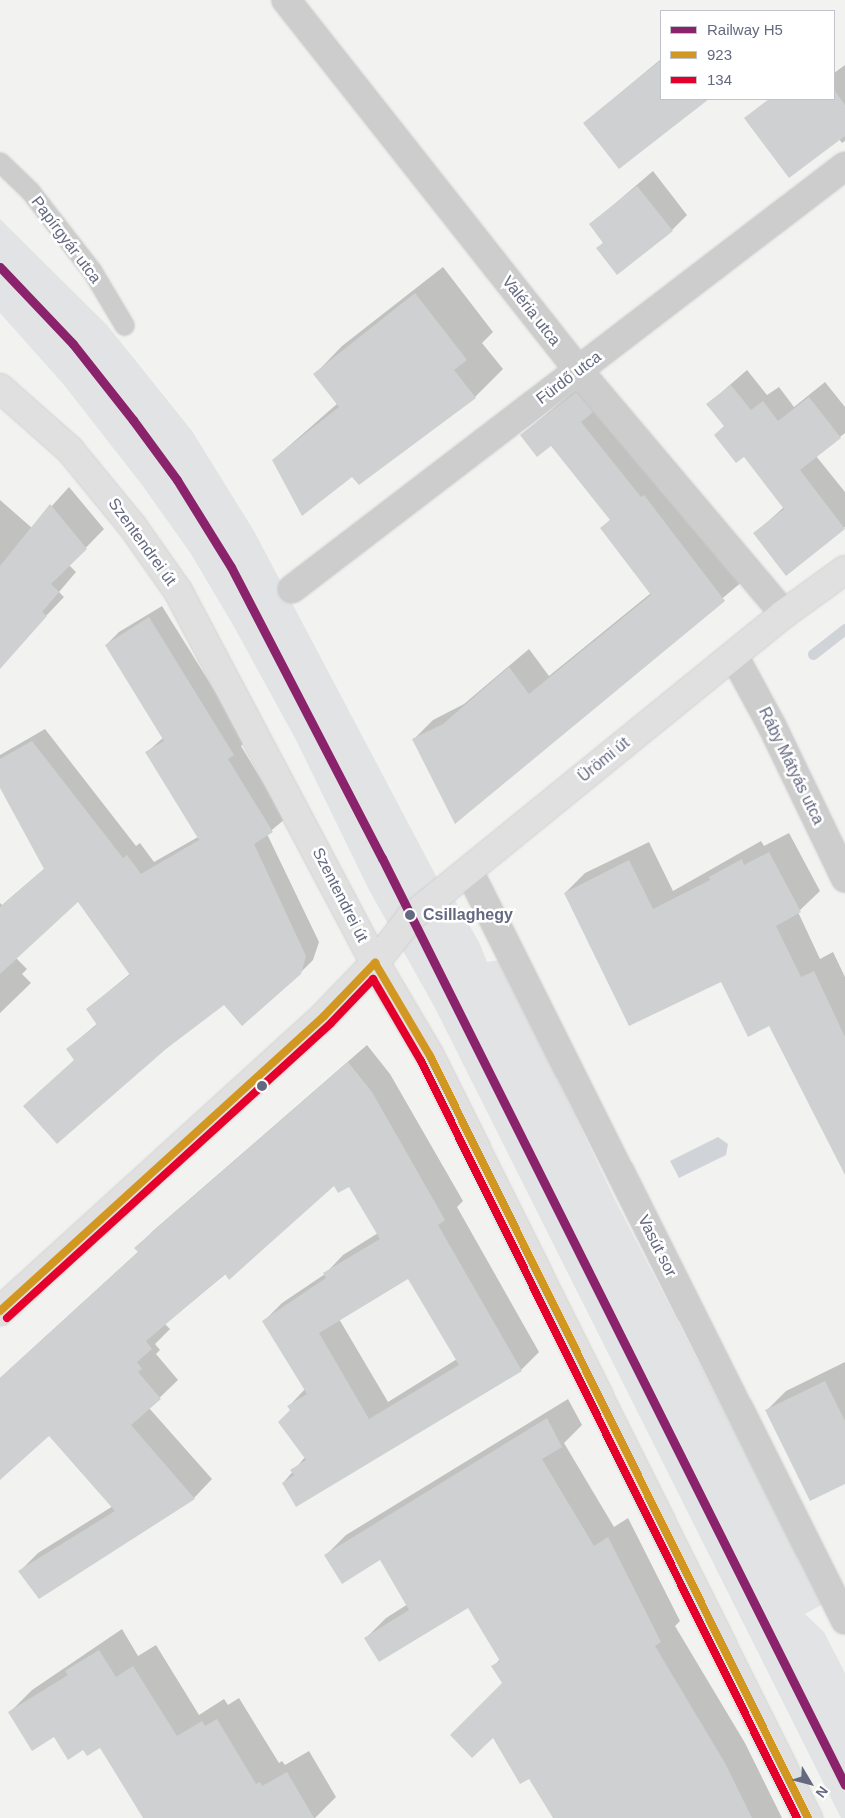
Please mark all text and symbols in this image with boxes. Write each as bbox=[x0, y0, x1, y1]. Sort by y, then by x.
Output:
legend bbox=[660, 10, 835, 100]
text: Railway H5 bbox=[707, 21, 783, 38]
text: 923 bbox=[707, 46, 732, 63]
text: 134 bbox=[707, 71, 732, 88]
street label: Papírgyár utca bbox=[27, 193, 105, 287]
street label: Valéria utca bbox=[498, 272, 564, 350]
street label: Fürdő utca bbox=[533, 347, 605, 409]
street label: Szentendrei út bbox=[104, 495, 180, 589]
street label: Ráby Mátyás utca bbox=[754, 704, 828, 828]
street label: Ürömi út bbox=[574, 734, 634, 786]
street label: Szentendrei út bbox=[308, 845, 372, 945]
place label: Csillaghegy bbox=[423, 905, 513, 925]
marker: Csillaghegy bbox=[401, 906, 419, 924]
unlabelled marker bbox=[257, 1081, 267, 1091]
street label: Vasút sor bbox=[633, 1212, 681, 1280]
north arrow bbox=[785, 1758, 835, 1808]
text: N bbox=[813, 1783, 831, 1801]

